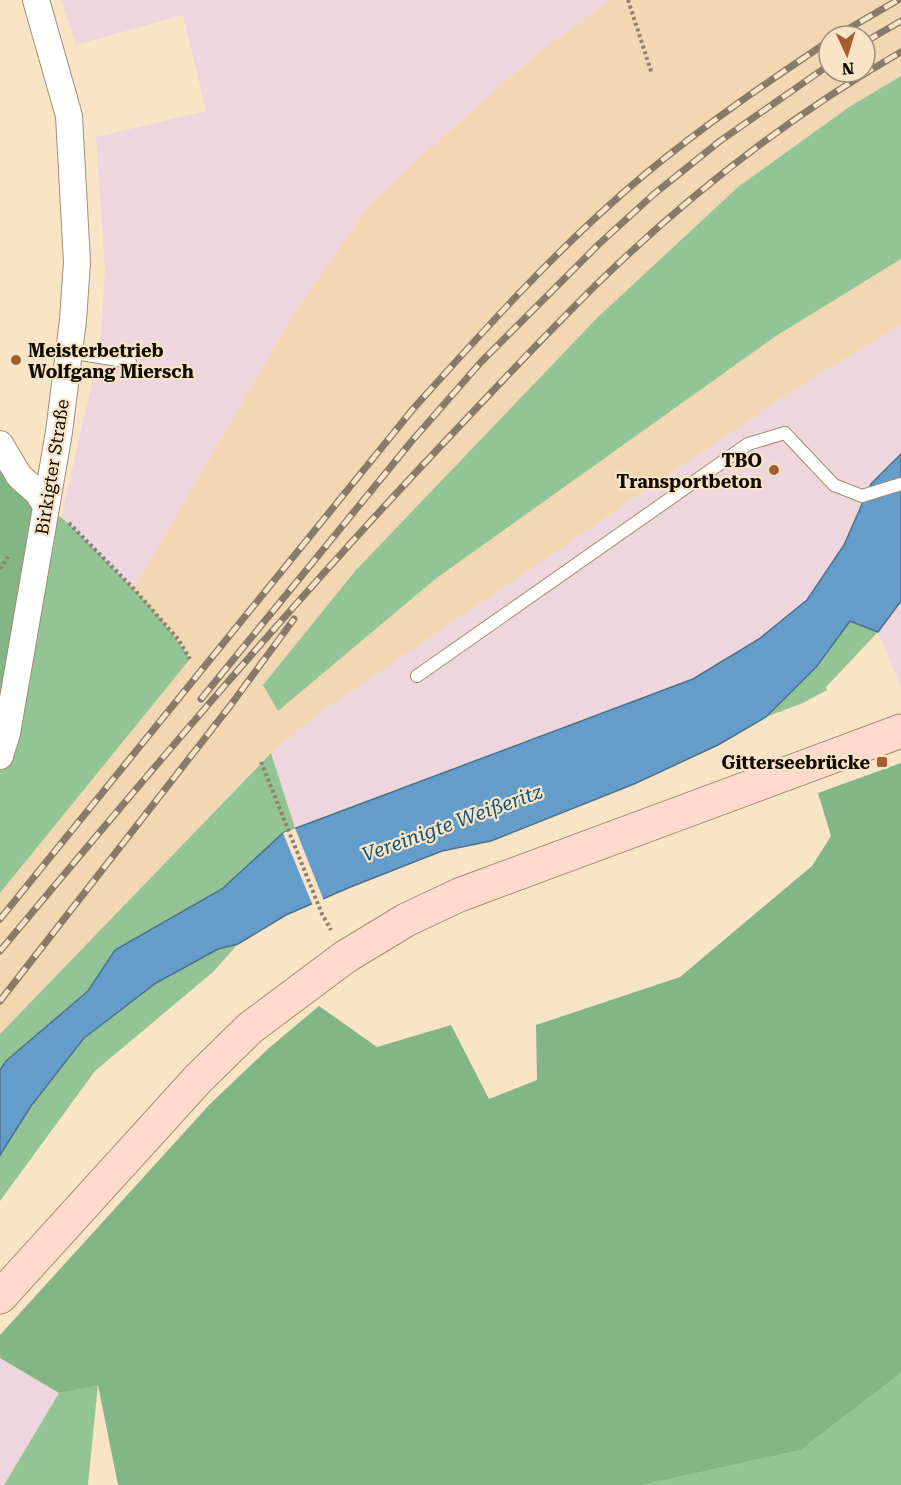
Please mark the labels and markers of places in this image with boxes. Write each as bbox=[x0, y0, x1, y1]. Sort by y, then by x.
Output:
place label: Meisterbetrieb Wolfgang Miersch bbox=[28, 340, 194, 382]
marker: Meisterbetrieb Wolfgang Miersch bbox=[9, 353, 23, 367]
place label: TBO Transportbeton bbox=[616, 450, 762, 492]
marker: TBO Transportbeton bbox=[767, 463, 781, 477]
place label: Gitterseebrücke bbox=[722, 752, 870, 773]
marker: Gitterseebrücke bbox=[875, 755, 889, 769]

